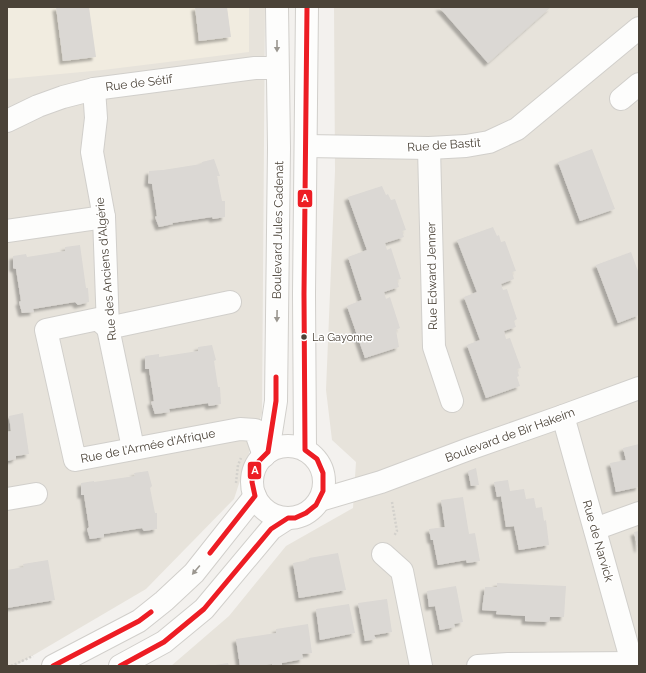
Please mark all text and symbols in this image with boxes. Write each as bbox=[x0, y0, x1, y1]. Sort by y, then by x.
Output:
one-way arrow bbox=[274, 40, 280, 53]
street label: Rue de Sétif bbox=[105, 72, 174, 94]
street label: Rue de Bastit bbox=[407, 135, 481, 155]
street label: Boulevard Jules Cadenat bbox=[270, 161, 286, 299]
line badge: A bbox=[297, 189, 313, 208]
text: A bbox=[301, 192, 309, 205]
street label: Rue des Anciens d'Algérie bbox=[93, 197, 119, 341]
street label: Rue Edward Jenner bbox=[424, 221, 440, 330]
one-way arrow bbox=[274, 310, 280, 323]
place label: La Gayonne bbox=[312, 331, 373, 344]
marker: La Gayonne bbox=[299, 332, 309, 342]
street label: Boulevard de Bir Hakeim bbox=[443, 405, 577, 465]
street label: Rue de l'Armée d'Afrique bbox=[79, 426, 217, 466]
line badge: A bbox=[247, 461, 262, 480]
text: A bbox=[251, 464, 259, 477]
street label: Rue de Narvick bbox=[580, 498, 617, 584]
one-way arrow bbox=[192, 565, 201, 576]

